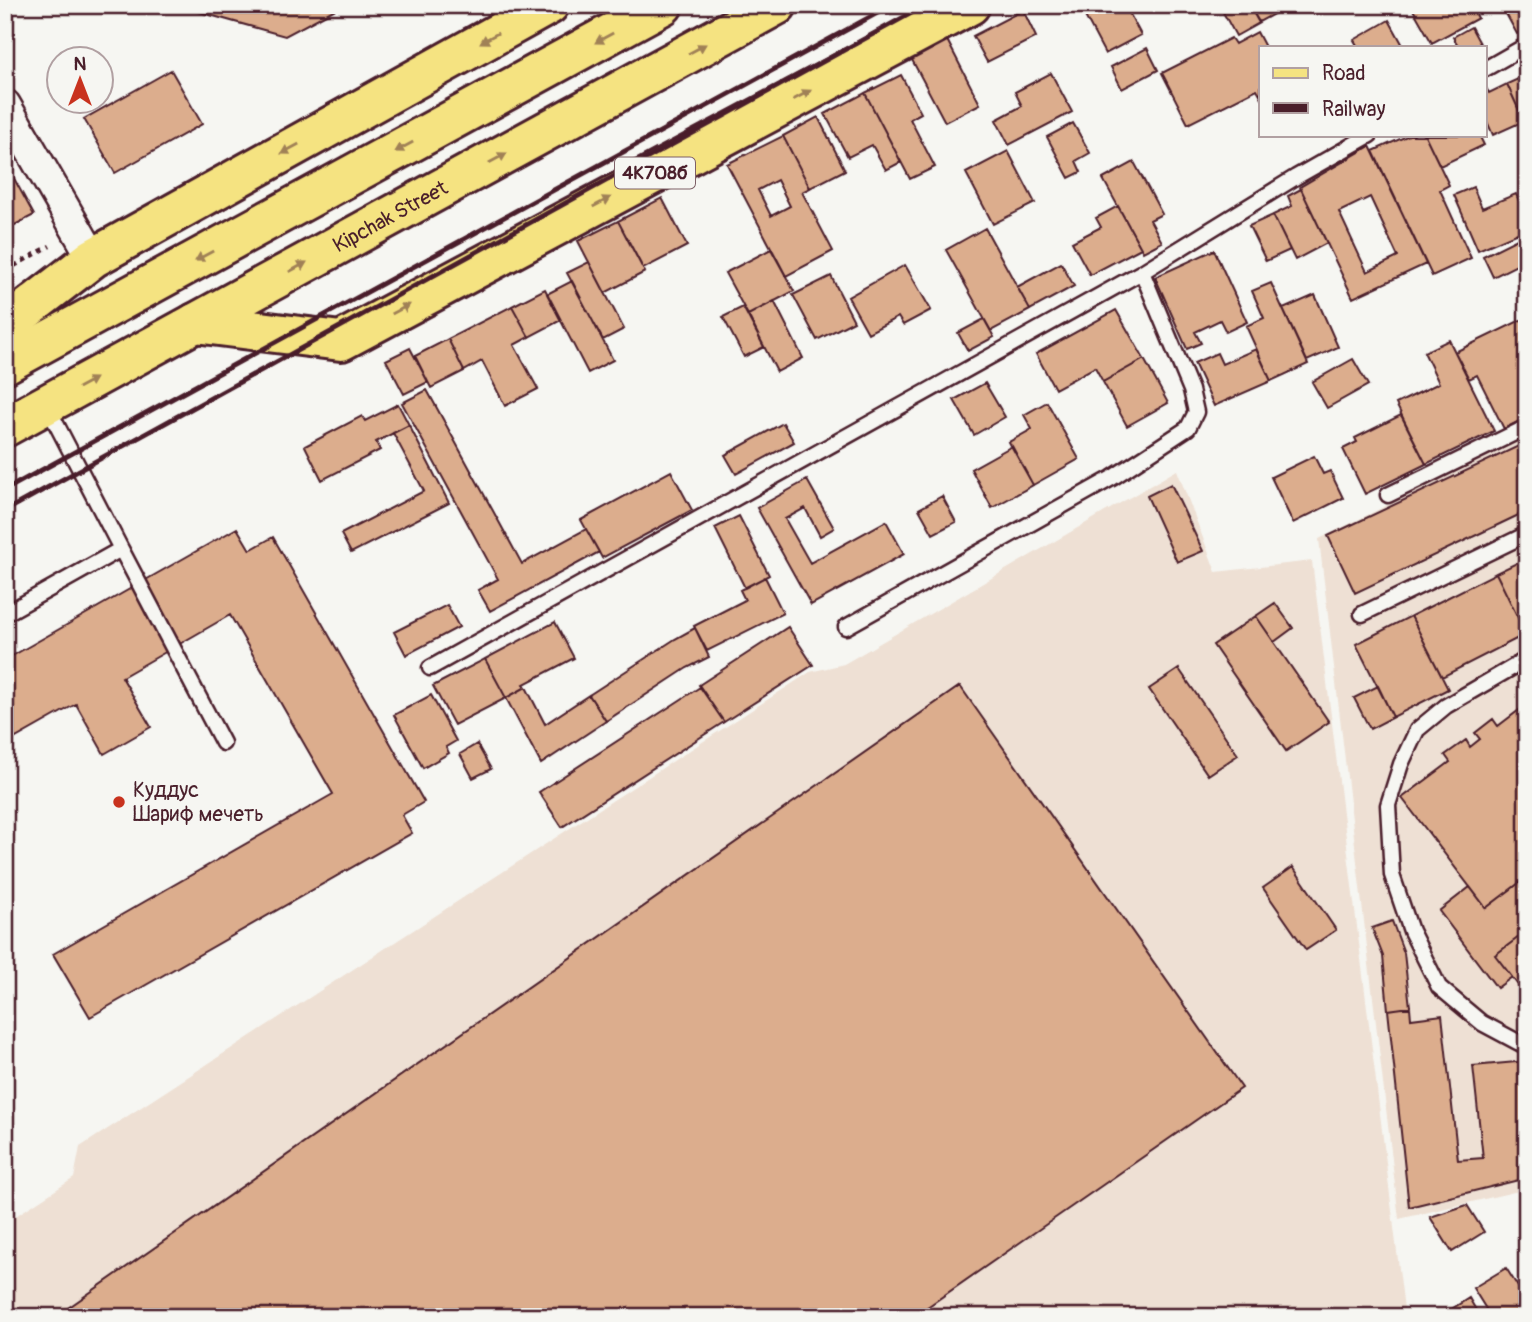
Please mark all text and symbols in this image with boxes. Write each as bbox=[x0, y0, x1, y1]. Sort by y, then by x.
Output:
one-way arrow bbox=[480, 32, 499, 44]
one-way arrow bbox=[594, 32, 613, 44]
one-way arrow bbox=[688, 43, 707, 55]
north arrow bbox=[46, 46, 116, 116]
legend bbox=[1259, 46, 1486, 136]
text: N bbox=[74, 52, 87, 76]
text: Road bbox=[1322, 60, 1366, 87]
one-way arrow bbox=[793, 89, 812, 101]
text: Railway bbox=[1322, 96, 1386, 123]
one-way arrow bbox=[394, 141, 414, 153]
one-way arrow bbox=[280, 142, 300, 154]
one-way arrow bbox=[488, 152, 507, 164]
road number: 4К708б bbox=[615, 158, 695, 188]
street label: Kipchak Street bbox=[328, 174, 453, 259]
one-way arrow bbox=[592, 196, 612, 208]
one-way arrow bbox=[194, 250, 214, 262]
one-way arrow bbox=[288, 261, 308, 273]
one-way arrow bbox=[391, 303, 411, 315]
one-way arrow bbox=[77, 377, 97, 389]
place label: Куддус Шариф мечеть bbox=[133, 777, 264, 828]
marker: Куддус Шариф мечеть bbox=[111, 794, 127, 810]

